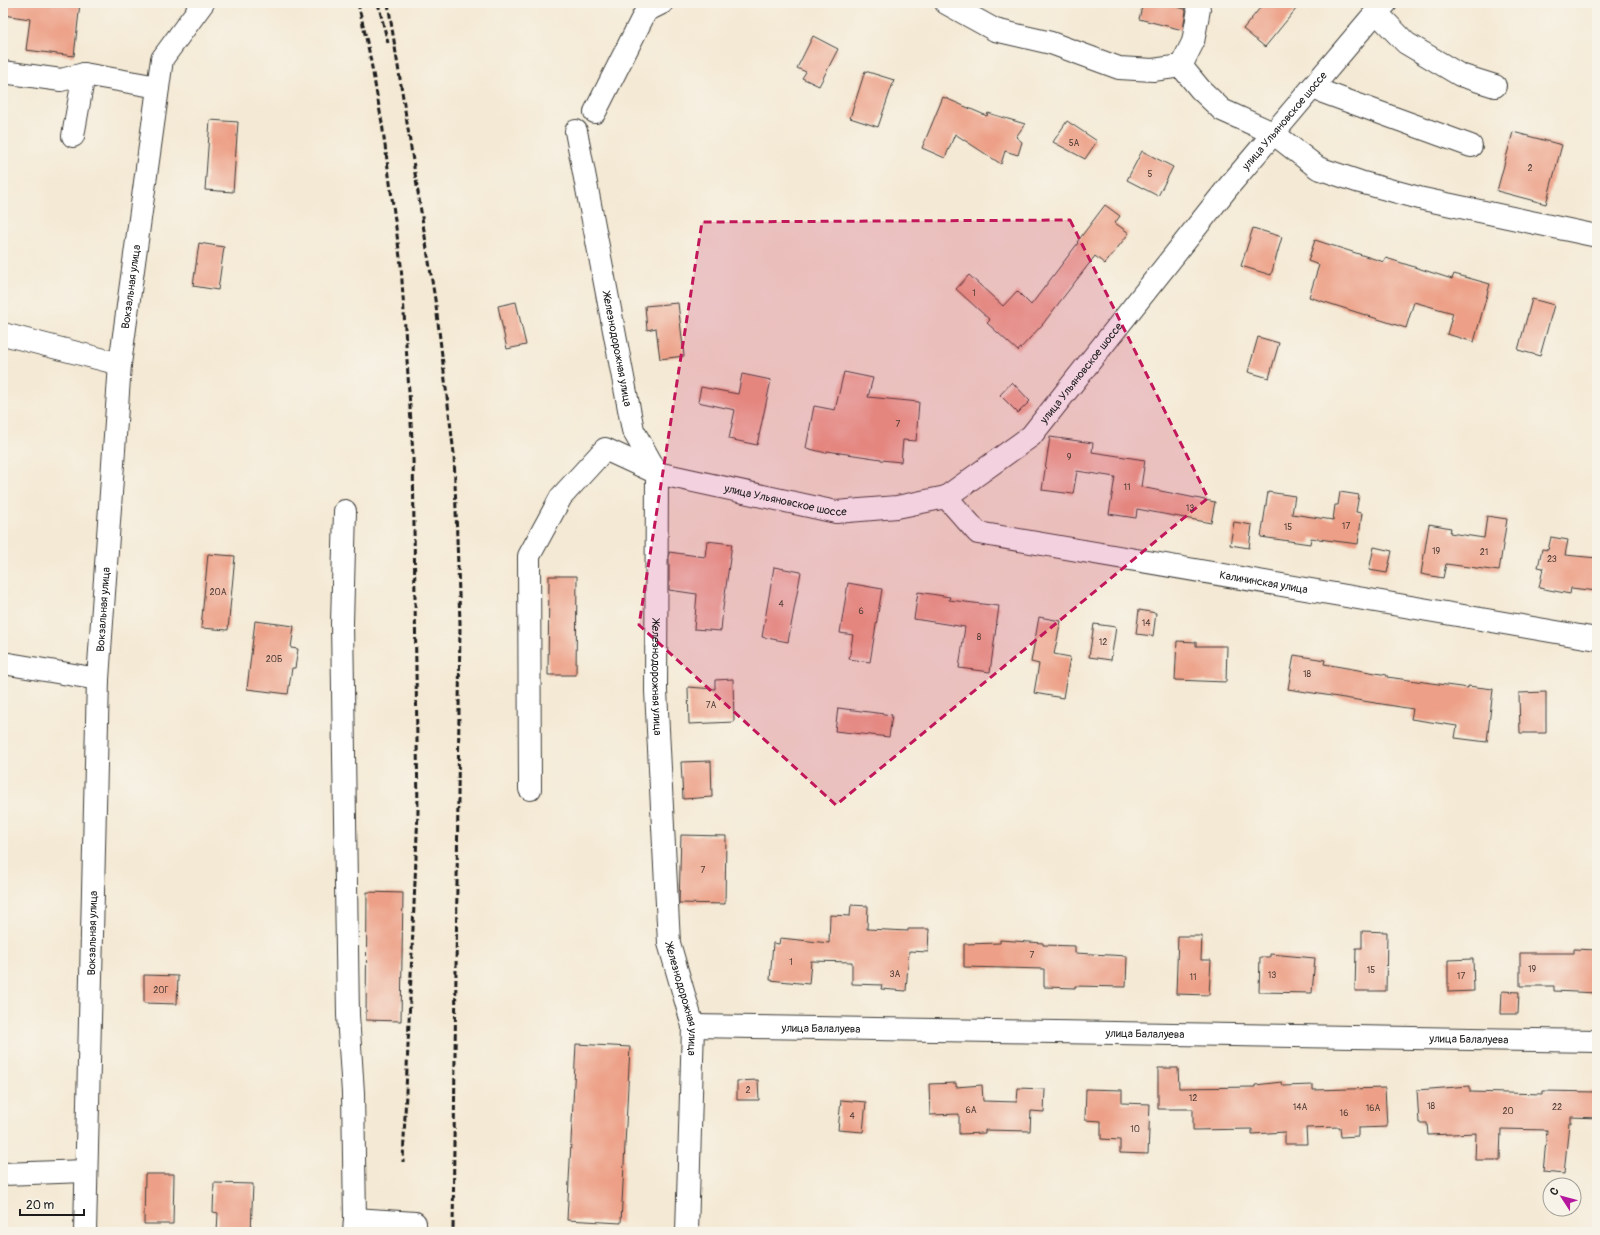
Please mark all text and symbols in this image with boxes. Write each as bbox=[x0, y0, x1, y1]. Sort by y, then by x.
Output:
street label: улица Ульяновское шоссе bbox=[1239, 69, 1330, 174]
house number: 5А bbox=[1069, 138, 1080, 149]
house number: 2 bbox=[1527, 163, 1533, 174]
house number: 5 bbox=[1148, 169, 1153, 180]
street label: Вокзальная улица bbox=[119, 244, 143, 330]
house number: 1 bbox=[972, 288, 976, 299]
street label: Железнодорожная улица bbox=[599, 289, 634, 408]
street label: улица Ульяновское шоссе bbox=[1037, 320, 1125, 427]
house number: 7 bbox=[896, 419, 901, 430]
house number: 9 bbox=[1067, 452, 1072, 463]
street label: улица Ульяновское шоссе bbox=[722, 482, 848, 519]
house number: 11 bbox=[1123, 482, 1131, 493]
house number: 13 bbox=[1186, 503, 1194, 514]
house number: 17 bbox=[1342, 521, 1350, 532]
house number: 15 bbox=[1284, 522, 1292, 533]
house number: 19 bbox=[1432, 546, 1440, 557]
house number: 21 bbox=[1480, 547, 1488, 558]
house number: 23 bbox=[1547, 554, 1557, 565]
street label: Вокзальная улица bbox=[94, 567, 113, 652]
street label: Калининская улица bbox=[1218, 568, 1309, 596]
house number: 20А bbox=[209, 587, 227, 598]
house number: 4 bbox=[778, 599, 784, 610]
house number: 6 bbox=[858, 606, 864, 617]
street label: Железнодорожная улица bbox=[649, 617, 664, 736]
house number: 14 bbox=[1142, 618, 1151, 629]
house number: 8 bbox=[977, 632, 982, 643]
house number: 12 bbox=[1099, 637, 1107, 648]
house number: 20Б bbox=[266, 654, 282, 665]
house number: 18 bbox=[1303, 669, 1311, 680]
house number: 7А bbox=[706, 700, 716, 711]
house number: 7 bbox=[701, 865, 706, 876]
street label: Вокзальная улица bbox=[85, 891, 100, 976]
street label: Железнодорожная улица bbox=[662, 939, 699, 1056]
house number: 7 bbox=[1030, 950, 1035, 961]
house number: 1 bbox=[789, 957, 793, 968]
house number: 19 bbox=[1528, 964, 1536, 975]
house number: 15 bbox=[1367, 965, 1375, 976]
house number: 3А bbox=[890, 969, 901, 980]
house number: 13 bbox=[1268, 970, 1276, 981]
house number: 17 bbox=[1457, 971, 1465, 982]
house number: 11 bbox=[1189, 972, 1197, 983]
house number: 20Г bbox=[153, 985, 169, 996]
street label: улица Балалуева bbox=[780, 1021, 861, 1036]
street label: улица Балалуева bbox=[1104, 1027, 1185, 1041]
street label: улица Балалуева bbox=[1428, 1032, 1508, 1047]
house number: 2 bbox=[745, 1085, 751, 1096]
house number: 12 bbox=[1189, 1093, 1197, 1104]
house number: 18 bbox=[1427, 1101, 1435, 1112]
house number: 14А bbox=[1293, 1102, 1307, 1113]
house number: 22 bbox=[1552, 1102, 1562, 1113]
house number: 16А bbox=[1366, 1103, 1380, 1114]
house number: 6А bbox=[965, 1105, 977, 1116]
house number: 20 bbox=[1502, 1106, 1514, 1117]
house number: 16 bbox=[1340, 1108, 1348, 1119]
house number: 4 bbox=[849, 1111, 855, 1122]
house number: 10 bbox=[1130, 1124, 1140, 1135]
north arrow bbox=[1542, 1177, 1582, 1217]
text: С bbox=[1547, 1185, 1562, 1198]
scale bar bbox=[20, 1191, 84, 1217]
text: 20 m bbox=[26, 1198, 55, 1213]

